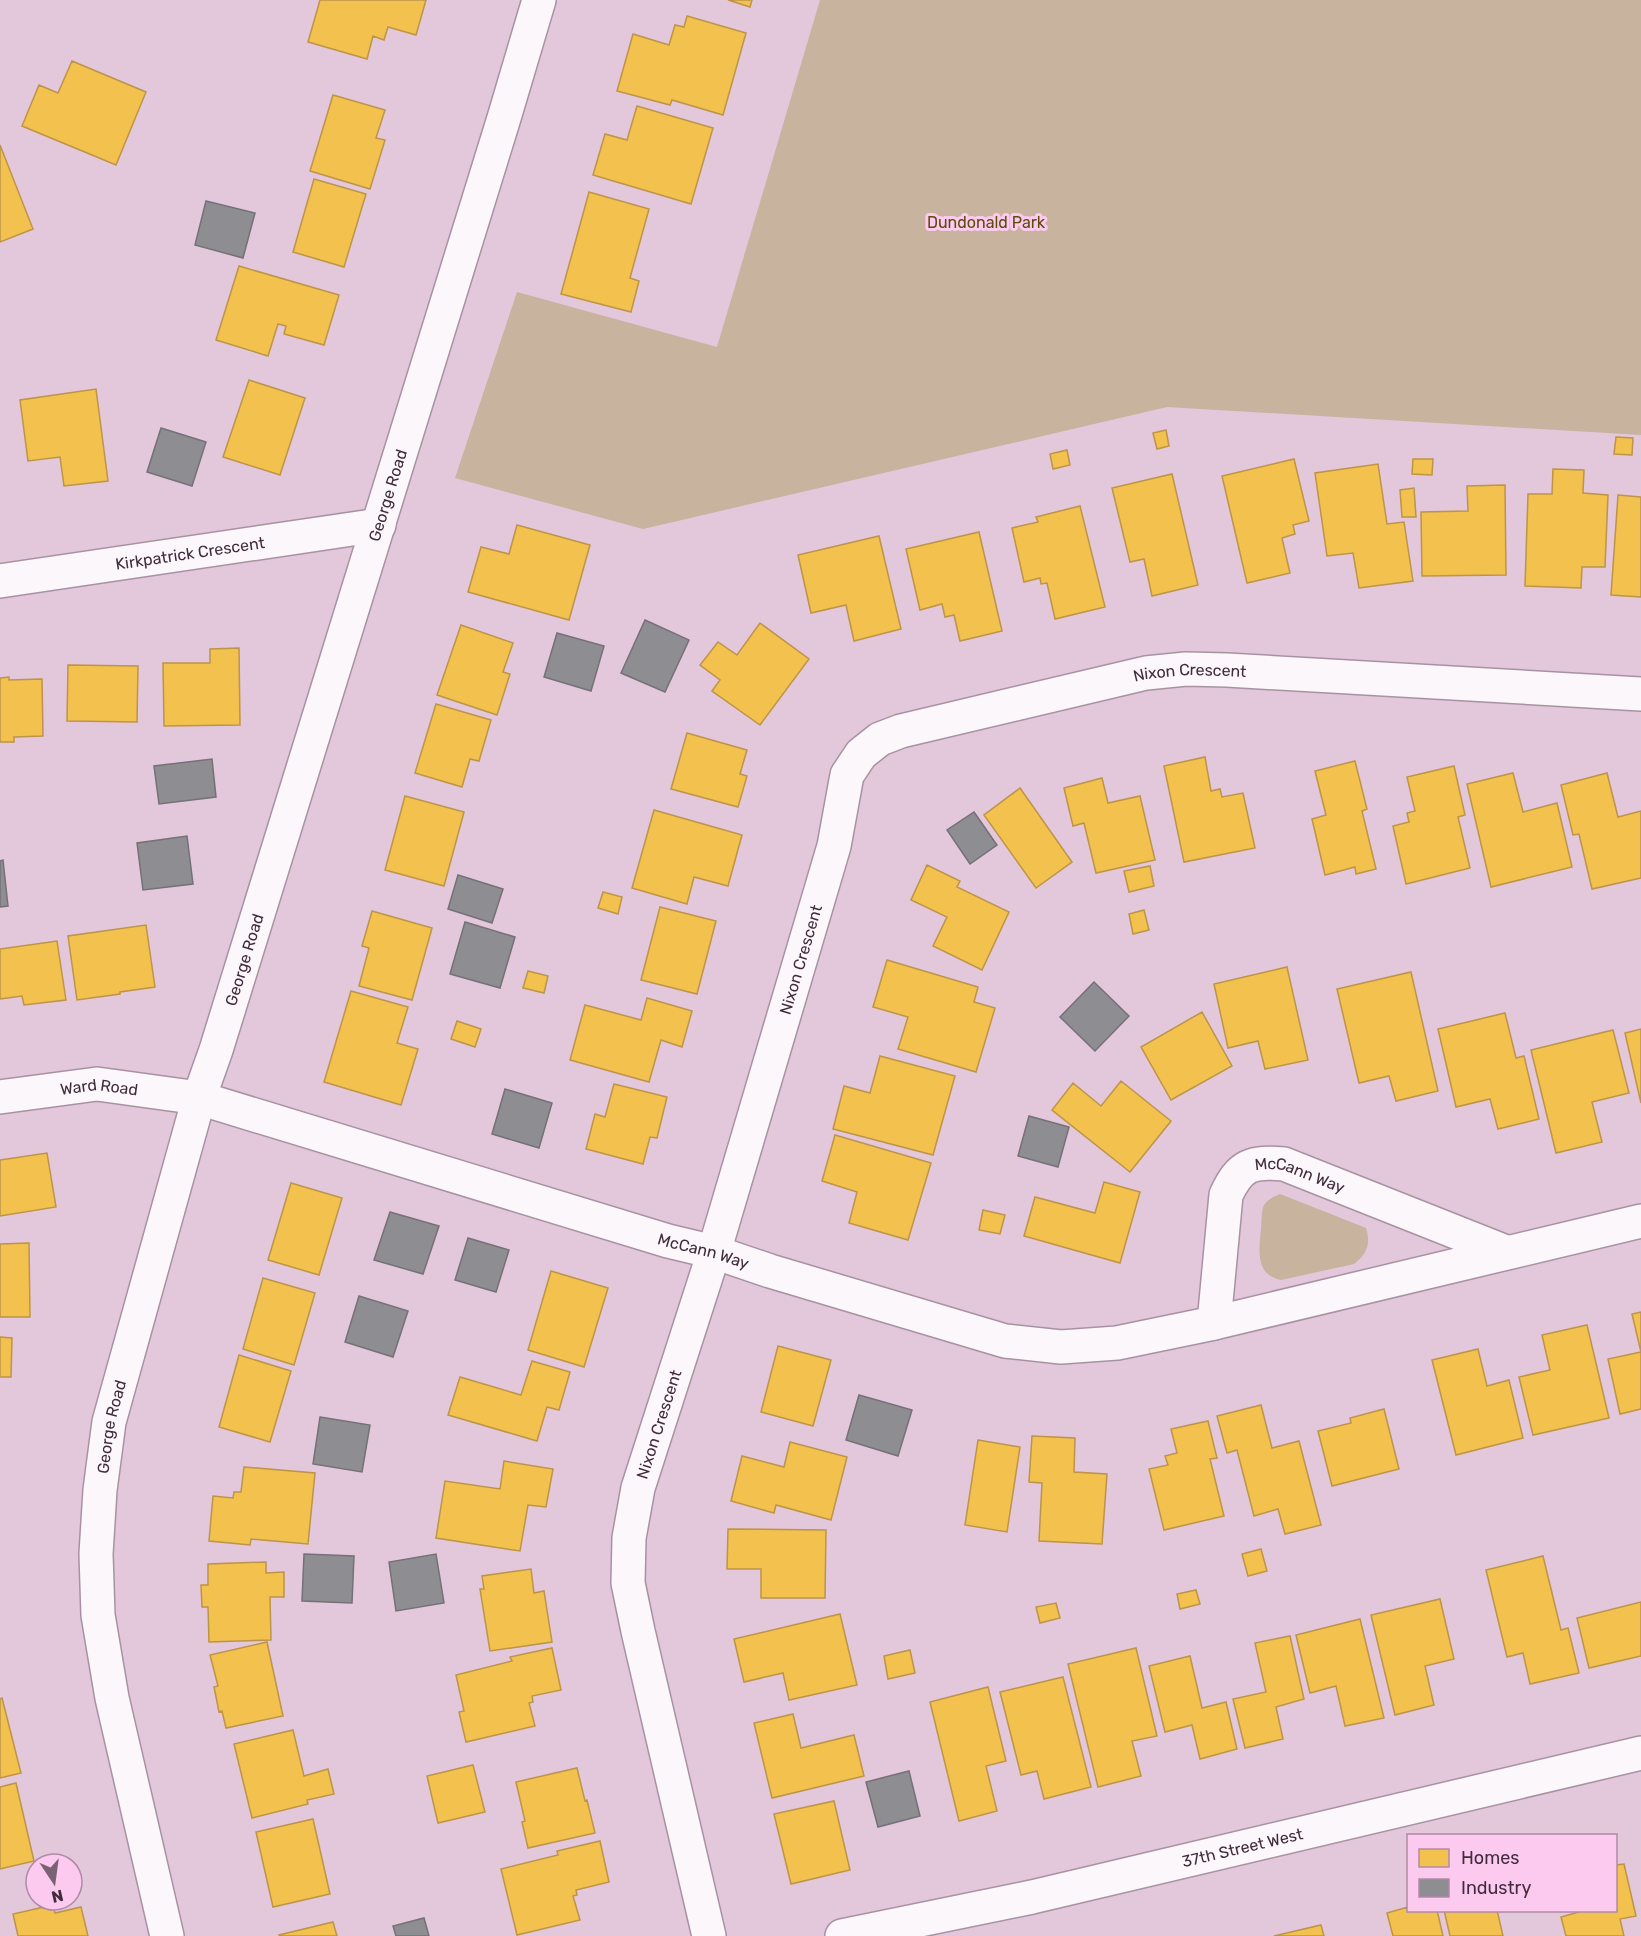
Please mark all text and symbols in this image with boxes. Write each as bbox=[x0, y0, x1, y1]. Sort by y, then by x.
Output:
park label: Dundonald Park bbox=[927, 213, 1046, 232]
street label: George Road bbox=[365, 447, 411, 544]
street label: Kirkpatrick Crescent bbox=[114, 533, 266, 574]
street label: Nixon Crescent bbox=[1131, 660, 1247, 686]
street label: Nixon Crescent bbox=[776, 902, 826, 1017]
street label: George Road bbox=[221, 911, 268, 1008]
street label: Ward Road bbox=[59, 1075, 139, 1100]
street label: McCann Way bbox=[1254, 1154, 1348, 1197]
street label: McCann Way bbox=[655, 1229, 752, 1273]
street label: Nixon Crescent bbox=[633, 1367, 685, 1481]
street label: George Road bbox=[93, 1378, 130, 1475]
street label: 37th Street West bbox=[1180, 1824, 1305, 1871]
legend bbox=[1407, 1834, 1617, 1912]
text: Homes bbox=[1461, 1847, 1519, 1869]
north arrow bbox=[24, 1852, 84, 1912]
text: Industry bbox=[1461, 1877, 1531, 1899]
text: N bbox=[50, 1886, 65, 1907]

